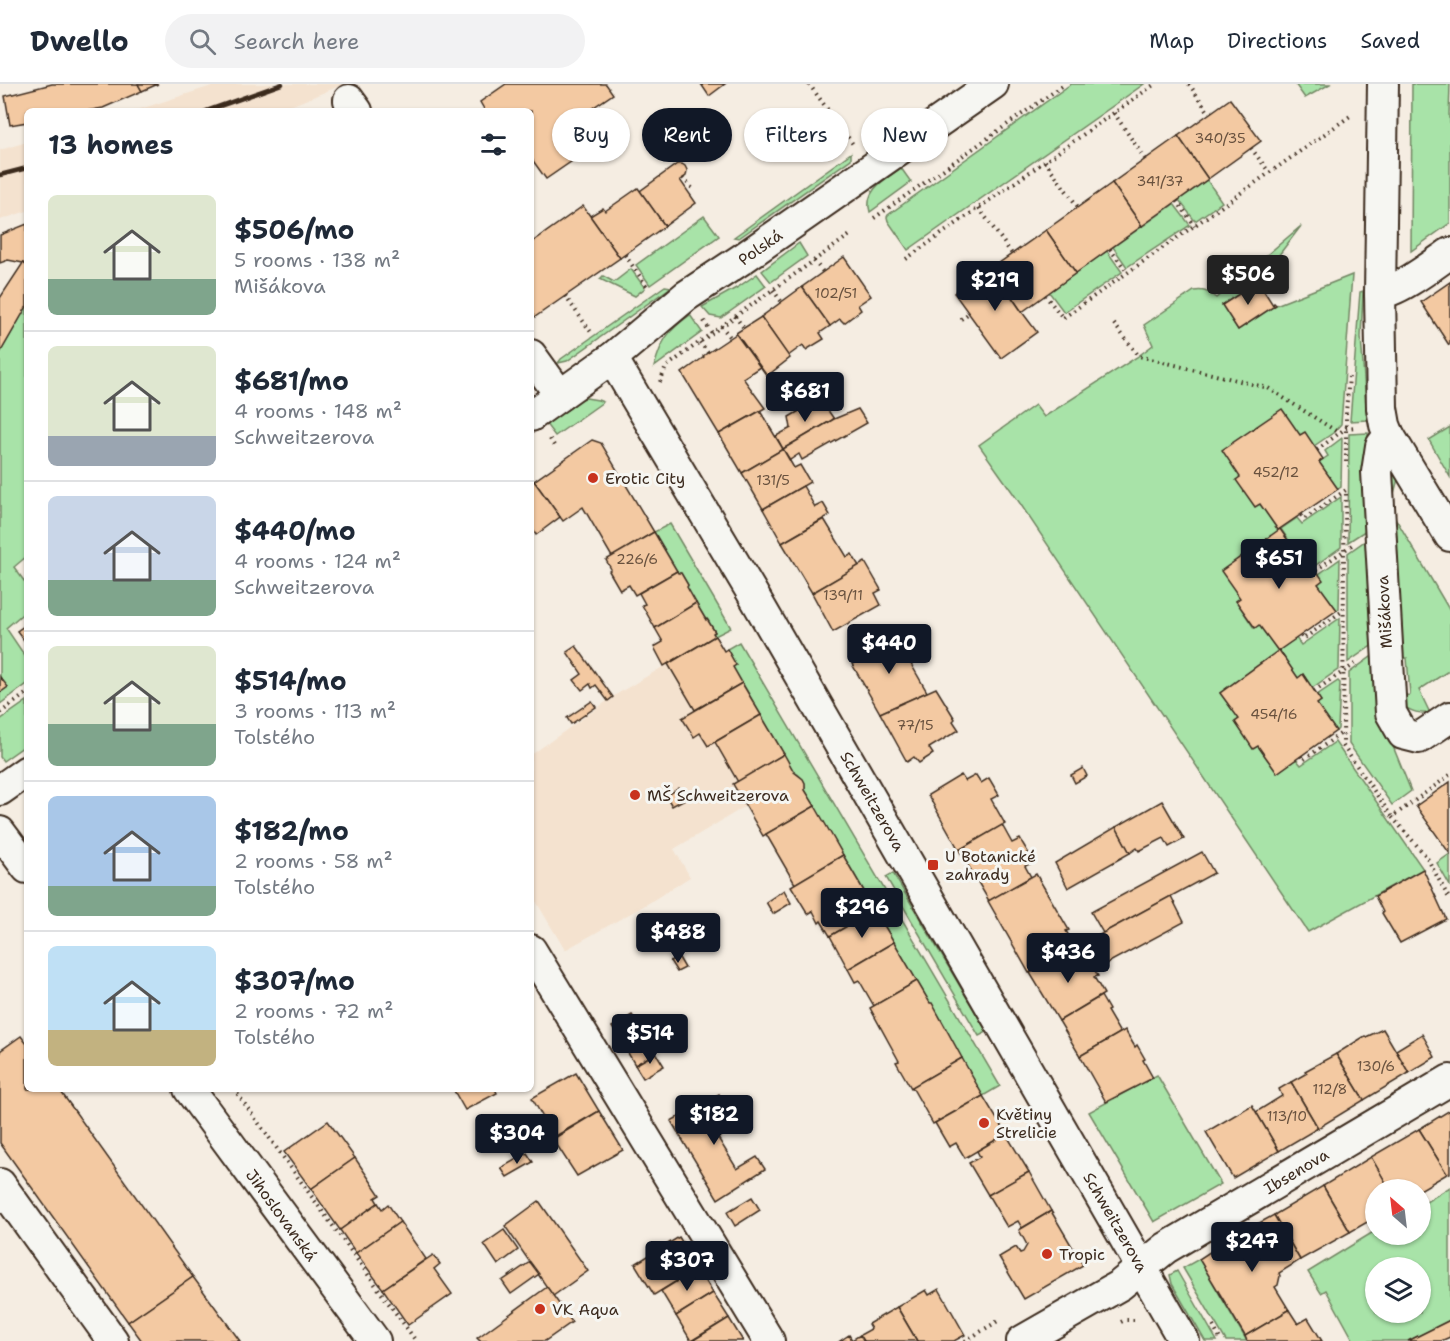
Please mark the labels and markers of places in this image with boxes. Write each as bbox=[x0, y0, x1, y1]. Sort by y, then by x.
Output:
pin: $506 bbox=[1212, 255, 1284, 306]
pin: $219 bbox=[959, 261, 1031, 312]
pin: $681 bbox=[769, 372, 841, 423]
place label: Erotic City bbox=[605, 468, 685, 489]
marker: Erotic City bbox=[586, 471, 600, 485]
pin: $651 bbox=[1243, 539, 1315, 590]
pin: $440 bbox=[853, 624, 925, 675]
place label: MŠ Schweitzerova bbox=[647, 785, 789, 806]
marker: MŠ Schweitzerova bbox=[628, 788, 642, 802]
place label: U Botanické zahrady bbox=[945, 846, 1036, 885]
marker: U Botanické zahrady bbox=[926, 858, 940, 872]
pin: $296 bbox=[826, 888, 898, 939]
pin: $488 bbox=[642, 913, 714, 964]
pin: $436 bbox=[1032, 933, 1104, 984]
pin: $514 bbox=[614, 1014, 686, 1065]
pin: $182 bbox=[678, 1095, 750, 1146]
place label: Květiny Strelicie bbox=[996, 1104, 1057, 1143]
pin: $304 bbox=[481, 1114, 553, 1165]
marker: Květiny Strelicie bbox=[977, 1116, 991, 1130]
pin: $247 bbox=[1216, 1222, 1288, 1273]
pin: $307 bbox=[651, 1241, 723, 1292]
place label: Tropic bbox=[1059, 1244, 1105, 1265]
marker: Tropic bbox=[1040, 1247, 1054, 1261]
place label: VK Aqua bbox=[552, 1299, 619, 1320]
marker: VK Aqua bbox=[533, 1302, 547, 1316]

